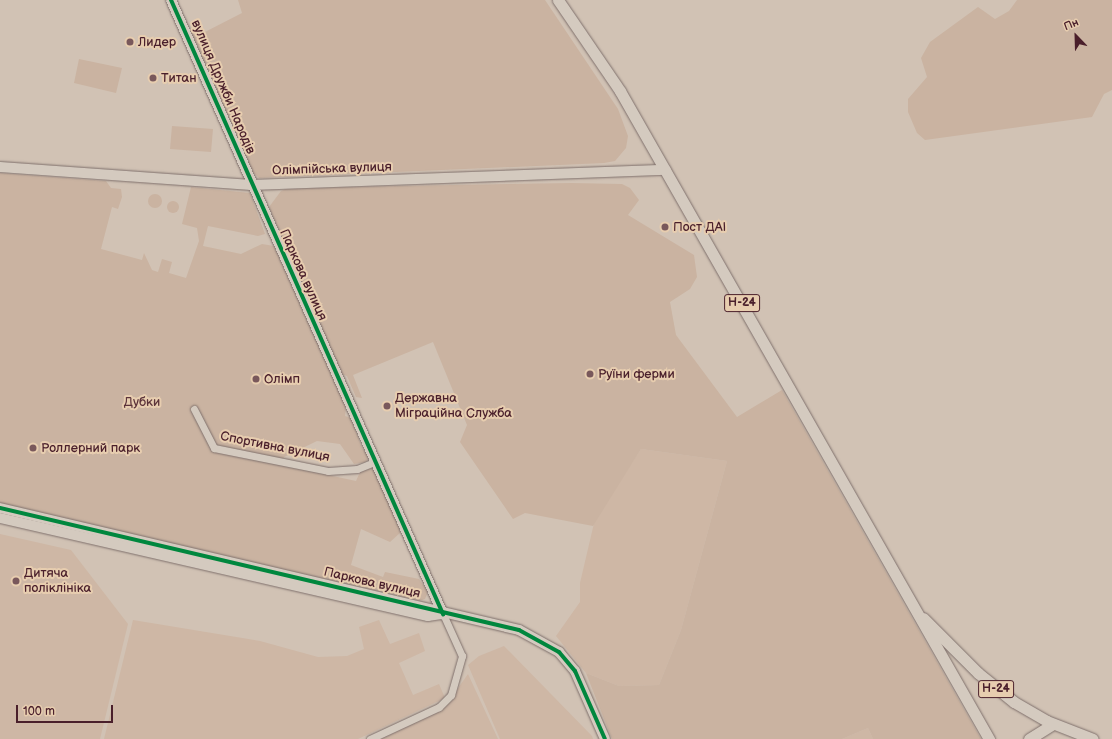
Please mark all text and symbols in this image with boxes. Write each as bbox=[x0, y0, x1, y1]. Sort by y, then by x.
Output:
north arrow bbox=[1056, 16, 1096, 56]
text: Пн bbox=[1062, 16, 1080, 33]
street label: вулиця Дружби Народів bbox=[188, 18, 258, 156]
place label: Лидер bbox=[138, 34, 176, 50]
marker: Лидер bbox=[125, 37, 135, 47]
place label: Титан bbox=[161, 70, 197, 86]
marker: Титан bbox=[148, 73, 158, 83]
street label: Олімпійська вулиця bbox=[272, 159, 392, 179]
place label: Пост ДАІ bbox=[673, 219, 726, 235]
marker: Пост ДАІ bbox=[660, 222, 670, 232]
street label: Паркова вулиця bbox=[276, 227, 330, 323]
road number: Н-24 bbox=[724, 293, 760, 313]
place label: Руїни ферми bbox=[598, 366, 675, 382]
marker: Руїни ферми bbox=[585, 369, 595, 379]
place label: Олімп bbox=[264, 371, 300, 387]
marker: Олімп bbox=[251, 374, 261, 384]
place label: Державна Міграційна Служба bbox=[395, 391, 512, 422]
park label: Дубки bbox=[124, 394, 160, 410]
marker: Державна Міграційна Служба bbox=[382, 401, 392, 411]
street label: Спортивна вулиця bbox=[219, 429, 331, 465]
place label: Роллерний парк bbox=[41, 440, 140, 456]
marker: Роллерний парк bbox=[28, 443, 38, 453]
street label: Паркова вулиця bbox=[322, 564, 422, 602]
place label: Дитяча поліклініка bbox=[24, 566, 91, 597]
marker: Дитяча поліклініка bbox=[11, 576, 21, 586]
road number: Н-24 bbox=[978, 679, 1014, 699]
scale bar bbox=[18, 697, 115, 723]
text: 100 m bbox=[23, 704, 55, 719]

